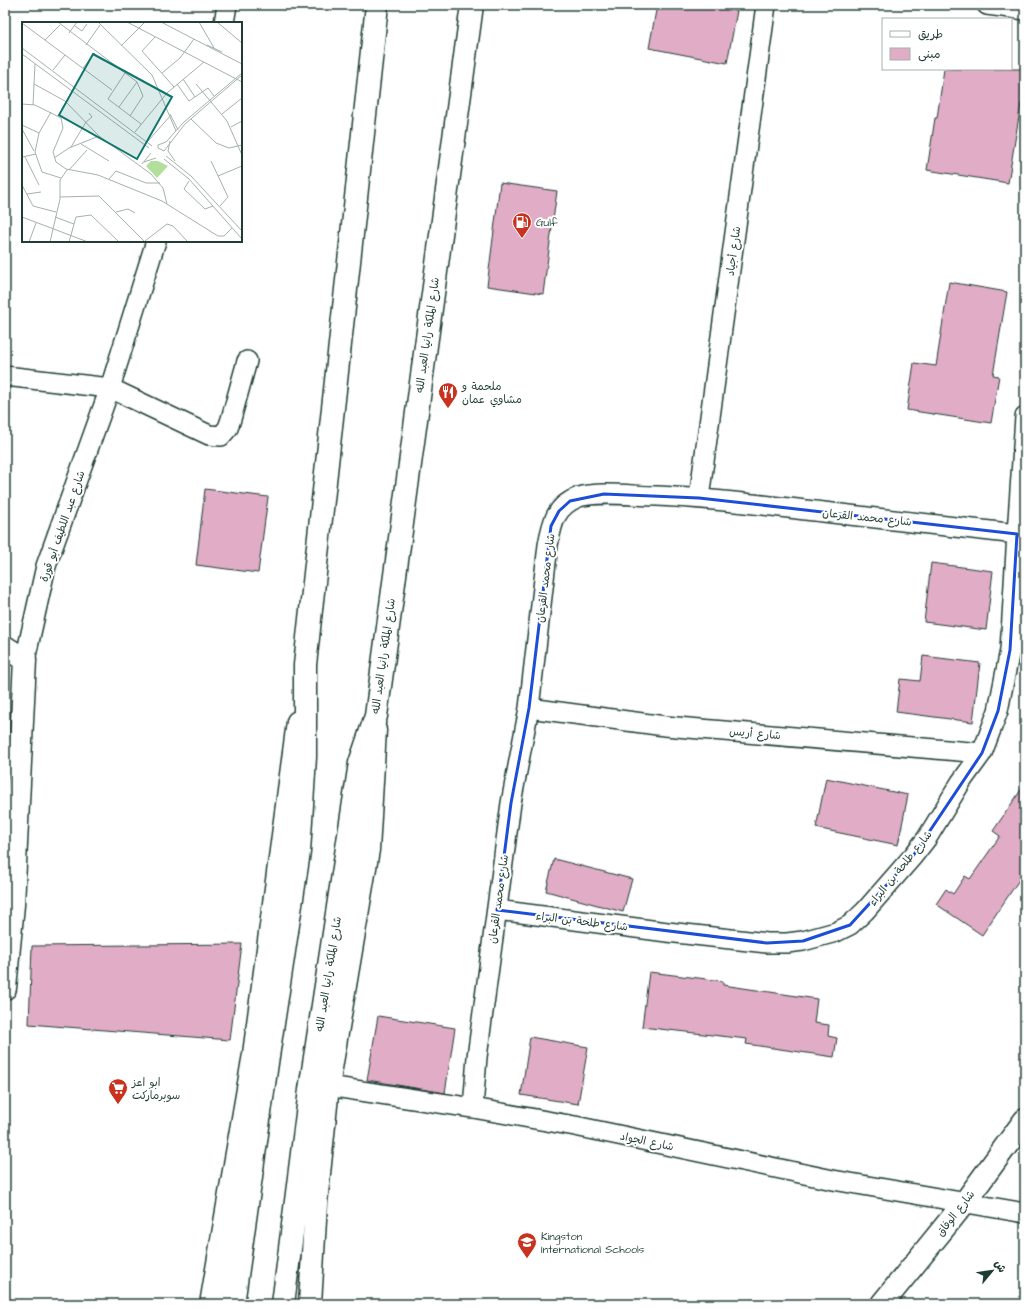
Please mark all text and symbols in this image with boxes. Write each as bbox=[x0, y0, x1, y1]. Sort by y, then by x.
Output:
legend bbox=[882, 18, 1012, 70]
inset map bbox=[22, 22, 242, 242]
text: طريق bbox=[918, 26, 943, 43]
text: مبنى bbox=[918, 46, 941, 63]
fuel station icon: Gulf bbox=[511, 211, 533, 239]
place label: Gulf bbox=[536, 215, 558, 230]
street label: شارع أجياد bbox=[723, 225, 745, 277]
street label: شارع الملكة رانيا العبد الله bbox=[412, 276, 444, 394]
place label: ملحمة و مشاوي عمان bbox=[461, 379, 522, 408]
restaurant icon: ملحمة و مشاوي عمان bbox=[437, 381, 459, 409]
street label: شارع عبد اللطيف أبو قورة bbox=[36, 469, 89, 584]
street label: شارع محمد القرعان bbox=[821, 505, 912, 531]
street label: شارع محمد القرعان bbox=[533, 533, 559, 624]
street label: شارع الملكة رانيا العبد الله bbox=[368, 597, 400, 715]
street label: شارع أريس bbox=[728, 724, 781, 744]
street label: شارع طلحة بن البراء bbox=[865, 828, 936, 910]
street label: شارع محمد القرعان bbox=[485, 854, 513, 945]
street label: شارع طلحة بن البراء bbox=[535, 908, 629, 936]
street label: شارع الملكة رانيا العبد الله bbox=[312, 915, 346, 1033]
place label: ابو اعز سوبرماركت bbox=[131, 1075, 180, 1103]
supermarket icon: ابو اعز سوبرماركت bbox=[107, 1077, 129, 1105]
street label: شارع الجواد bbox=[618, 1128, 675, 1155]
street label: شارع الوفاق bbox=[933, 1187, 979, 1240]
place label: Kingston International Schools bbox=[541, 1229, 645, 1257]
school or university icon: Kingston International Schools bbox=[516, 1231, 538, 1259]
north arrow bbox=[972, 1251, 1012, 1291]
text: ش bbox=[991, 1257, 1010, 1275]

